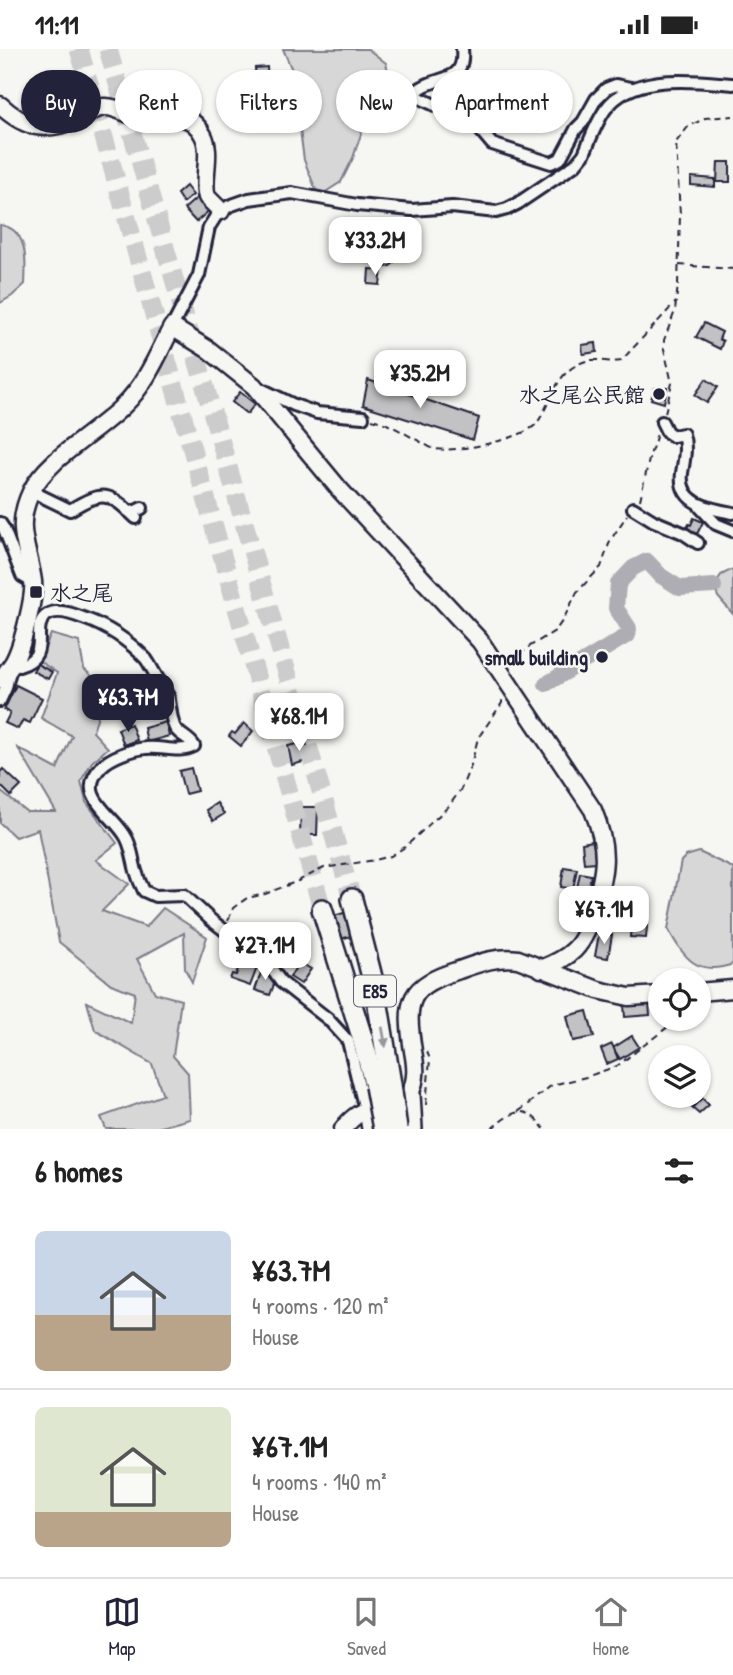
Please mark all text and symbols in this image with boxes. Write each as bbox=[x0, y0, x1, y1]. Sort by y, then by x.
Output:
text: 11:11 bbox=[35, 7, 79, 42]
chip: Buy bbox=[21, 70, 101, 133]
chip: Rent bbox=[115, 70, 202, 133]
chip: Filters bbox=[216, 70, 322, 133]
chip: New bbox=[336, 70, 417, 133]
chip: Apartment bbox=[431, 70, 573, 133]
pin: ¥33.2M bbox=[318, 217, 432, 277]
text: ¥33.2M bbox=[345, 224, 405, 255]
pin: ¥35.2M bbox=[363, 351, 477, 410]
text: ¥35.2M bbox=[390, 357, 450, 388]
place label: 水之尾公民館 bbox=[519, 380, 645, 409]
marker: 水之尾公民館 bbox=[651, 386, 667, 402]
place label: 水之尾 bbox=[50, 578, 113, 607]
marker: 水之尾 bbox=[28, 584, 44, 600]
place label: small building bbox=[484, 643, 588, 673]
marker: small building bbox=[594, 649, 610, 665]
pin: ¥63.7M bbox=[71, 675, 185, 734]
text: ¥63.7M bbox=[98, 681, 158, 712]
pin: ¥68.1M bbox=[242, 693, 356, 753]
text: ¥68.1M bbox=[271, 700, 327, 731]
pin: ¥67.1M bbox=[547, 887, 661, 946]
text: ¥67.1M bbox=[575, 893, 633, 924]
pin: ¥27.1M bbox=[208, 923, 322, 982]
text: ¥27.1M bbox=[235, 929, 295, 960]
map controls bbox=[648, 968, 711, 1108]
button: locate bbox=[648, 968, 711, 1031]
road number: E85 bbox=[354, 975, 396, 1007]
one-way arrow bbox=[379, 1026, 390, 1048]
button: layers bbox=[648, 1045, 711, 1108]
text: 6 homes bbox=[35, 1151, 122, 1191]
icon: filters bbox=[660, 1152, 698, 1190]
text: ¥63.7M bbox=[252, 1250, 330, 1290]
icon: home bbox=[91, 1259, 175, 1343]
text: 4 rooms · 120 m² bbox=[252, 1290, 389, 1321]
text: House bbox=[252, 1321, 299, 1352]
text: ¥67.1M bbox=[252, 1426, 328, 1466]
icon: home bbox=[91, 1435, 175, 1519]
text: 4 rooms · 140 m² bbox=[252, 1466, 386, 1497]
text: House bbox=[252, 1497, 299, 1528]
tab: Map bbox=[103, 1593, 141, 1661]
tab: Saved bbox=[347, 1593, 386, 1661]
tab: Home bbox=[592, 1593, 630, 1661]

